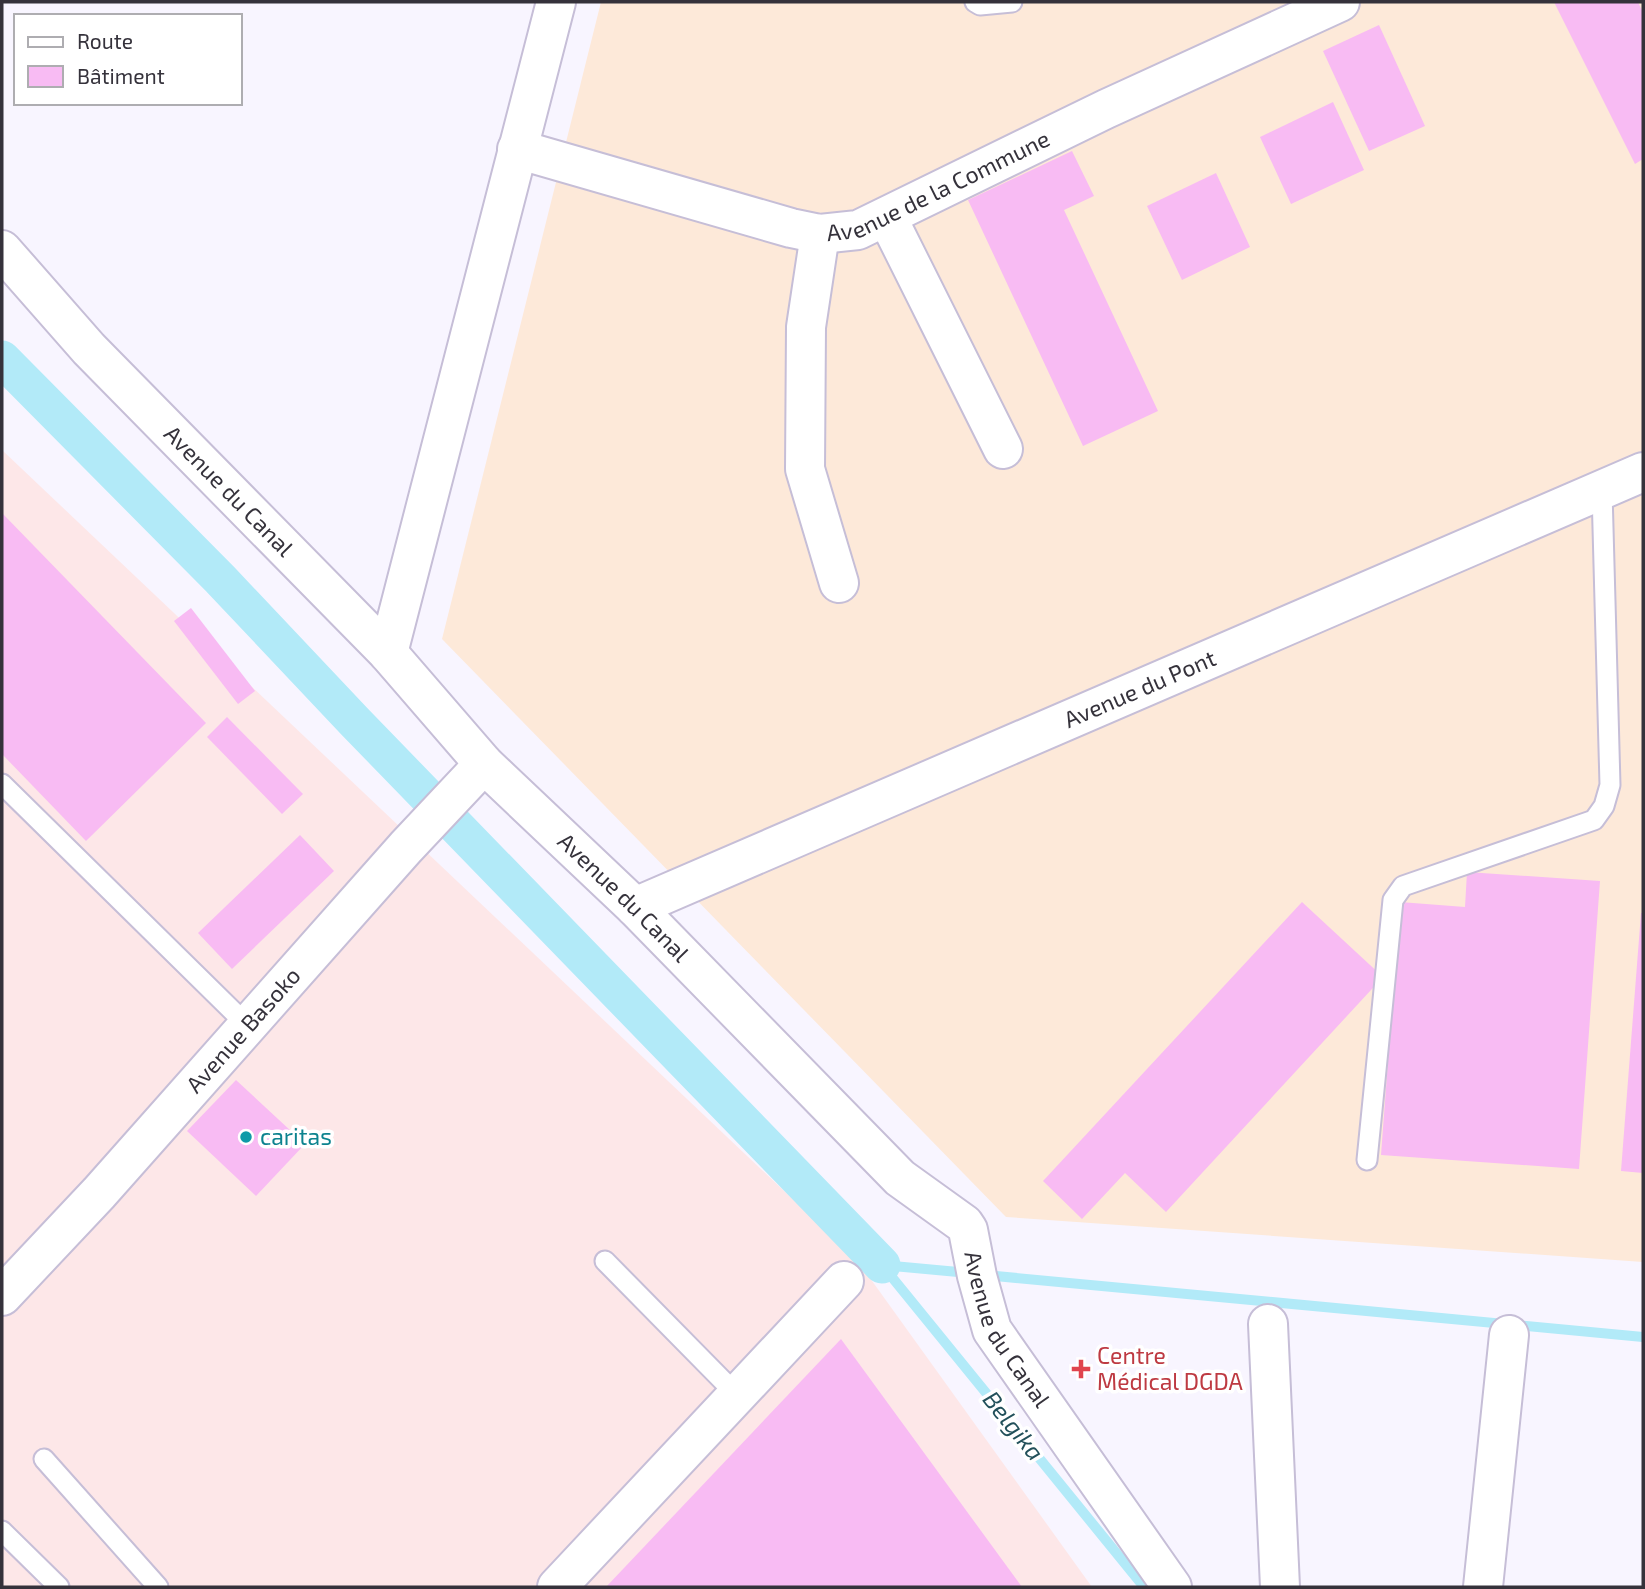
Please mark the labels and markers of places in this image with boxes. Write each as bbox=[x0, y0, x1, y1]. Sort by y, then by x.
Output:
place label: caritas bbox=[260, 1122, 332, 1150]
marker: caritas bbox=[238, 1129, 254, 1145]
place label: Centre Médical DGDA bbox=[1097, 1341, 1244, 1395]
marker: Centre Médical DGDA bbox=[1071, 1359, 1091, 1379]

